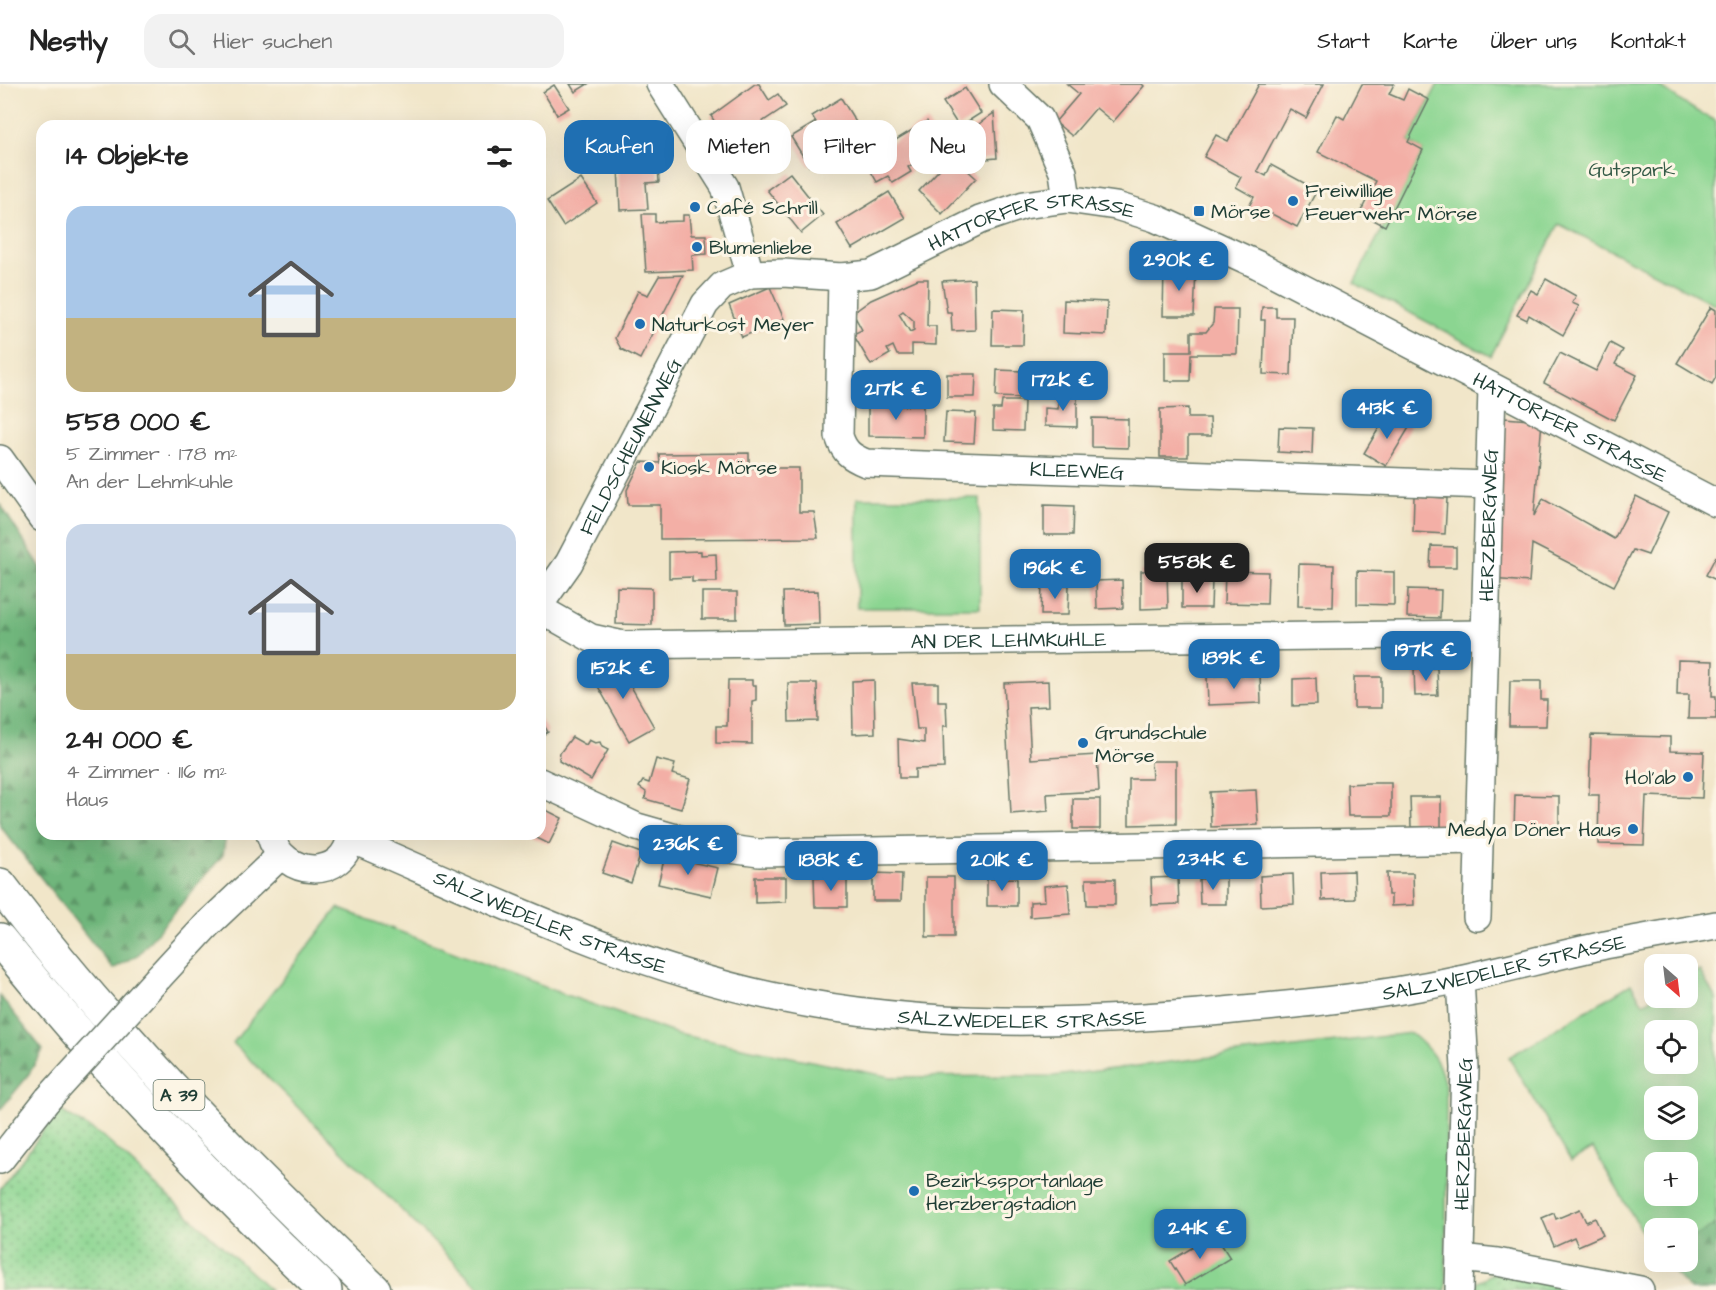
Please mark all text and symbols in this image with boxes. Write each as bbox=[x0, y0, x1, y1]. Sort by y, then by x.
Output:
search box bbox=[144, 14, 564, 68]
text: Nestly bbox=[30, 22, 108, 61]
icon: search bbox=[165, 25, 198, 58]
text: Hier suchen bbox=[213, 26, 332, 57]
text: Start bbox=[1317, 27, 1370, 56]
text: Karte bbox=[1403, 27, 1458, 56]
text: Über uns bbox=[1491, 27, 1577, 56]
text: Kontakt bbox=[1610, 27, 1686, 56]
chip: Kaufen bbox=[564, 120, 674, 174]
chip: Mieten bbox=[686, 120, 791, 174]
chip: Filter bbox=[803, 120, 897, 174]
chip: Neu bbox=[909, 120, 986, 174]
text: 14 Objekte bbox=[66, 138, 189, 174]
icon: filters bbox=[483, 140, 516, 173]
park label: Gutspark bbox=[1589, 156, 1675, 184]
place label: Freiwillige Feuerwehr Mörse bbox=[1305, 177, 1477, 228]
street label: HATTORFER STRASSE bbox=[923, 185, 1139, 259]
place label: Café Schrill bbox=[707, 194, 818, 222]
marker: Freiwillige Feuerwehr Mörse bbox=[1286, 194, 1300, 208]
place label: Mörse bbox=[1211, 198, 1271, 226]
marker: Café Schrill bbox=[688, 200, 702, 214]
marker: Mörse bbox=[1192, 204, 1206, 218]
place label: Blumenliebe bbox=[709, 234, 812, 262]
marker: Blumenliebe bbox=[690, 240, 704, 254]
pin: 290K € bbox=[1130, 241, 1228, 292]
icon: home bbox=[237, 245, 345, 353]
text: 290K € bbox=[1143, 246, 1215, 274]
place label: Naturkost Meyer bbox=[652, 311, 814, 340]
marker: Naturkost Meyer bbox=[633, 317, 647, 331]
street label: FELDSCHEUNENWEG bbox=[573, 353, 689, 540]
pin: 172K € bbox=[1014, 361, 1112, 412]
text: 172K € bbox=[1032, 366, 1094, 394]
street label: HATTORFER STRASSE bbox=[1468, 366, 1672, 490]
pin: 217K € bbox=[847, 370, 945, 421]
text: 217K € bbox=[865, 375, 927, 403]
pin: 413K € bbox=[1338, 389, 1436, 440]
text: 413K € bbox=[1356, 394, 1418, 422]
text: 558 000 € bbox=[66, 404, 210, 440]
text: 5 Zimmer · 178 m² bbox=[66, 440, 238, 468]
street label: HERZBERGWEG bbox=[1473, 448, 1505, 602]
place label: Kiosk Mörse bbox=[661, 454, 778, 482]
street label: KLEEWEG bbox=[1029, 456, 1125, 487]
marker: Kiosk Mörse bbox=[642, 460, 656, 474]
text: An der Lehmkuhle bbox=[66, 468, 233, 496]
pin: 558K € bbox=[1148, 543, 1246, 594]
text: 558K € bbox=[1158, 548, 1236, 576]
pin: 196K € bbox=[1006, 549, 1104, 600]
text: 196K € bbox=[1024, 554, 1086, 582]
icon: home bbox=[237, 563, 345, 671]
street label: AN DER LEHMKUHLE bbox=[910, 626, 1107, 656]
pin: 197K € bbox=[1377, 631, 1475, 682]
text: 197K € bbox=[1395, 636, 1457, 664]
pin: 189K € bbox=[1185, 639, 1283, 690]
text: 189K € bbox=[1203, 644, 1265, 672]
pin: 152K € bbox=[574, 649, 672, 700]
text: 152K € bbox=[591, 654, 655, 682]
place label: Grundschule Mörse bbox=[1095, 719, 1207, 770]
text: 241 000 € bbox=[66, 722, 193, 758]
marker: Grundschule Mörse bbox=[1076, 736, 1090, 750]
text: 4 Zimmer · 116 m² bbox=[66, 758, 227, 786]
place label: Hol'ab bbox=[1625, 764, 1676, 792]
marker: Hol'ab bbox=[1681, 770, 1695, 784]
text: Haus bbox=[66, 786, 108, 814]
place label: Medya Döner Haus bbox=[1448, 816, 1621, 845]
marker: Medya Döner Haus bbox=[1626, 822, 1640, 836]
pin: 236K € bbox=[639, 825, 737, 876]
text: 236K € bbox=[653, 830, 723, 858]
pin: 234K € bbox=[1164, 840, 1262, 891]
pin: 188K € bbox=[782, 841, 880, 892]
pin: 201K € bbox=[953, 841, 1051, 892]
text: 234K € bbox=[1177, 845, 1249, 873]
text: 188K € bbox=[799, 846, 863, 874]
text: 201K € bbox=[971, 846, 1033, 874]
street label: SALZWEDELER STRASSE bbox=[429, 864, 670, 982]
street label: SALZWEDELER STRASSE bbox=[1380, 928, 1628, 1008]
north arrow bbox=[1644, 954, 1698, 1008]
map controls bbox=[1644, 954, 1698, 1272]
street label: SALZWEDELER STRASSE bbox=[897, 1003, 1147, 1036]
button: locate bbox=[1644, 1020, 1698, 1074]
street label: HERZBERGWEG bbox=[1448, 1057, 1480, 1211]
road number: A 39 bbox=[154, 1080, 204, 1110]
button: layers bbox=[1644, 1086, 1698, 1140]
button: + bbox=[1644, 1152, 1698, 1206]
place label: Bezirkssportanlage Herzbergstadion bbox=[926, 1167, 1104, 1219]
marker: Bezirkssportanlage Herzbergstadion bbox=[907, 1184, 921, 1198]
pin: 241K € bbox=[1151, 1209, 1249, 1260]
text: 241K € bbox=[1168, 1214, 1232, 1242]
button: − bbox=[1644, 1218, 1698, 1272]

